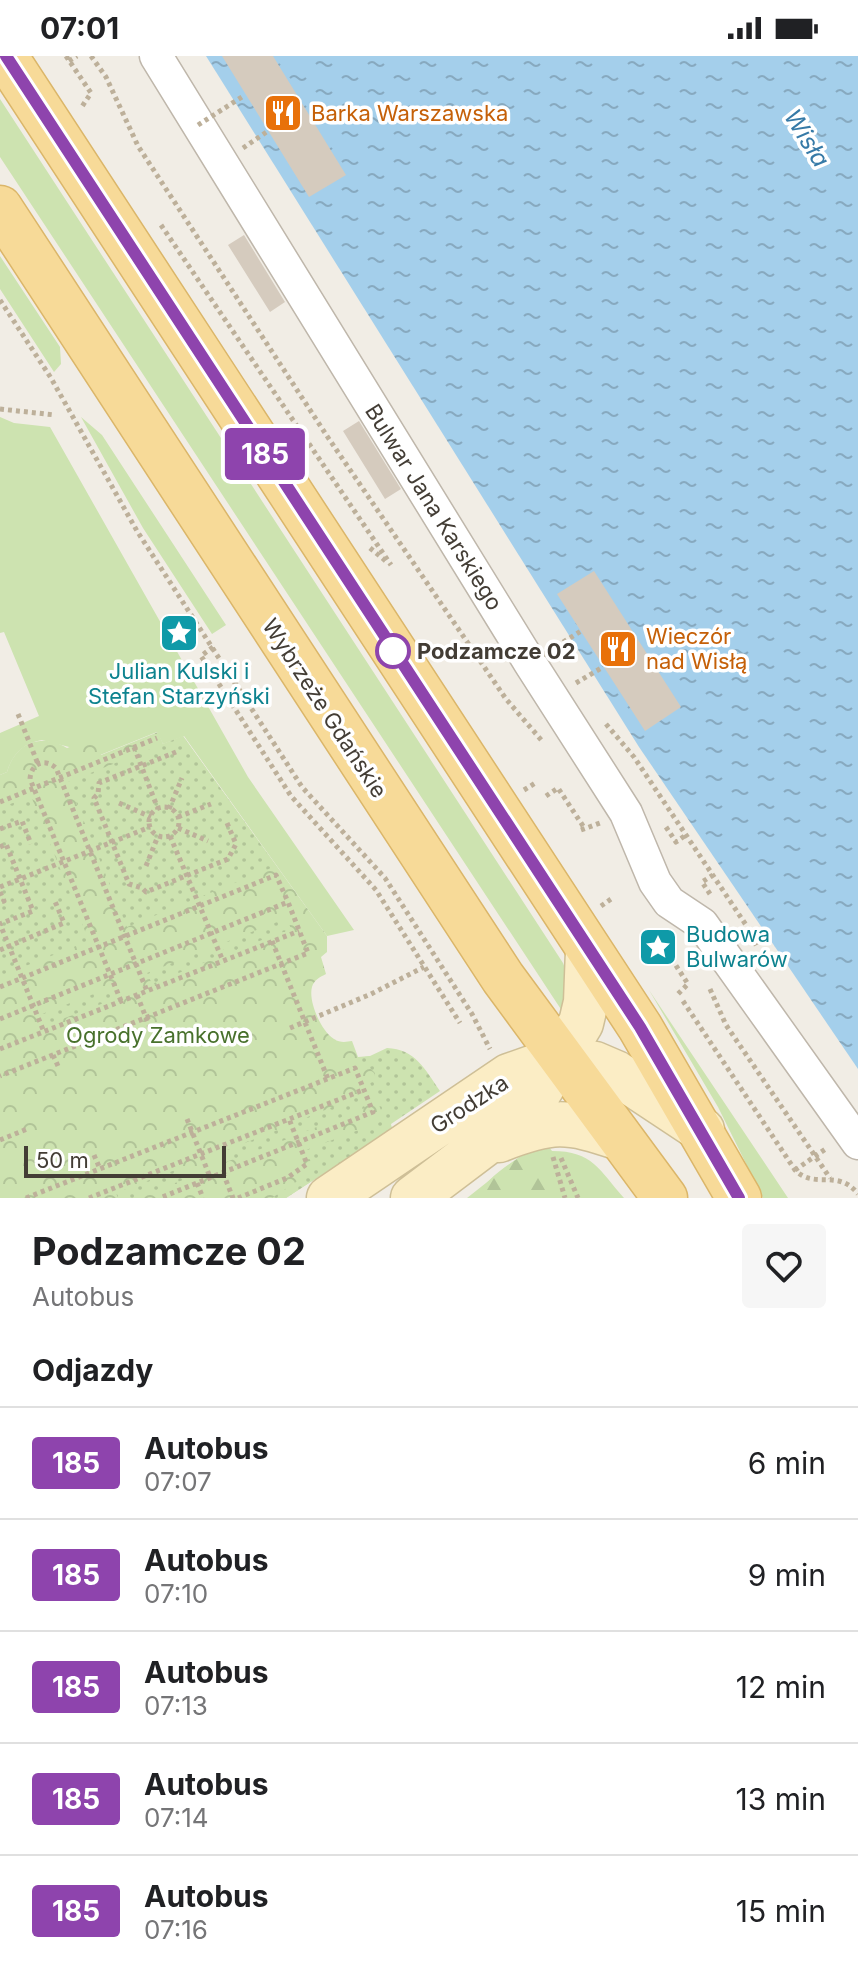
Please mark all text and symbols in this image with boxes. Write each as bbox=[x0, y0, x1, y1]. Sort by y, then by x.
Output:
text: 07:01 bbox=[40, 10, 119, 46]
restaurant icon: Barka Warszawska bbox=[262, 92, 304, 134]
place label: Barka Warszawska bbox=[311, 100, 508, 126]
water label: Wisła bbox=[778, 104, 836, 172]
street label: Bulwar Jana Karskiego bbox=[360, 399, 508, 615]
line badge: 185 bbox=[219, 428, 311, 480]
text: 185 bbox=[241, 437, 289, 471]
place icon: Julian Kulski i Stefan Starzyński bbox=[158, 612, 200, 654]
street label: Wybrzeże Gdańskie bbox=[257, 614, 393, 802]
place label: Wieczór nad Wisłą bbox=[646, 623, 747, 674]
restaurant icon: Wieczór nad Wisłą bbox=[597, 628, 639, 670]
marker: Podzamcze 02 bbox=[376, 634, 410, 668]
place label: Podzamcze 02 bbox=[417, 638, 576, 664]
place label: Julian Kulski i Stefan Starzyński bbox=[88, 658, 270, 709]
place label: Budowa Bulwarów bbox=[686, 921, 788, 972]
place icon: Budowa Bulwarów bbox=[637, 926, 679, 968]
park label: Ogrody Zamkowe bbox=[66, 1022, 250, 1048]
street label: Grodzka bbox=[425, 1069, 513, 1139]
scale bar bbox=[24, 1142, 226, 1178]
text: 50 m bbox=[36, 1147, 89, 1173]
button: heart bbox=[742, 1224, 826, 1308]
text: Podzamcze 02 bbox=[32, 1228, 306, 1274]
text: Autobus bbox=[32, 1281, 134, 1312]
text: Odjazdy bbox=[32, 1352, 153, 1388]
text: Autobus bbox=[144, 1430, 269, 1466]
text: 6 min bbox=[748, 1445, 826, 1481]
text: 185 bbox=[52, 1446, 100, 1480]
text: 07:07 bbox=[144, 1466, 212, 1497]
text: Autobus bbox=[144, 1542, 269, 1578]
text: 9 min bbox=[748, 1557, 826, 1593]
text: 185 bbox=[52, 1558, 100, 1592]
text: 07:10 bbox=[144, 1578, 208, 1609]
text: Autobus bbox=[144, 1654, 269, 1690]
text: 12 min bbox=[736, 1669, 826, 1705]
text: 185 bbox=[52, 1670, 100, 1704]
text: 07:13 bbox=[144, 1690, 208, 1721]
text: Autobus bbox=[144, 1766, 269, 1802]
text: 13 min bbox=[736, 1781, 826, 1817]
text: 185 bbox=[52, 1782, 100, 1816]
text: 07:14 bbox=[144, 1802, 209, 1833]
text: Autobus bbox=[144, 1878, 269, 1914]
text: 15 min bbox=[736, 1893, 826, 1929]
text: 185 bbox=[52, 1894, 100, 1928]
text: 07:16 bbox=[144, 1914, 208, 1945]

